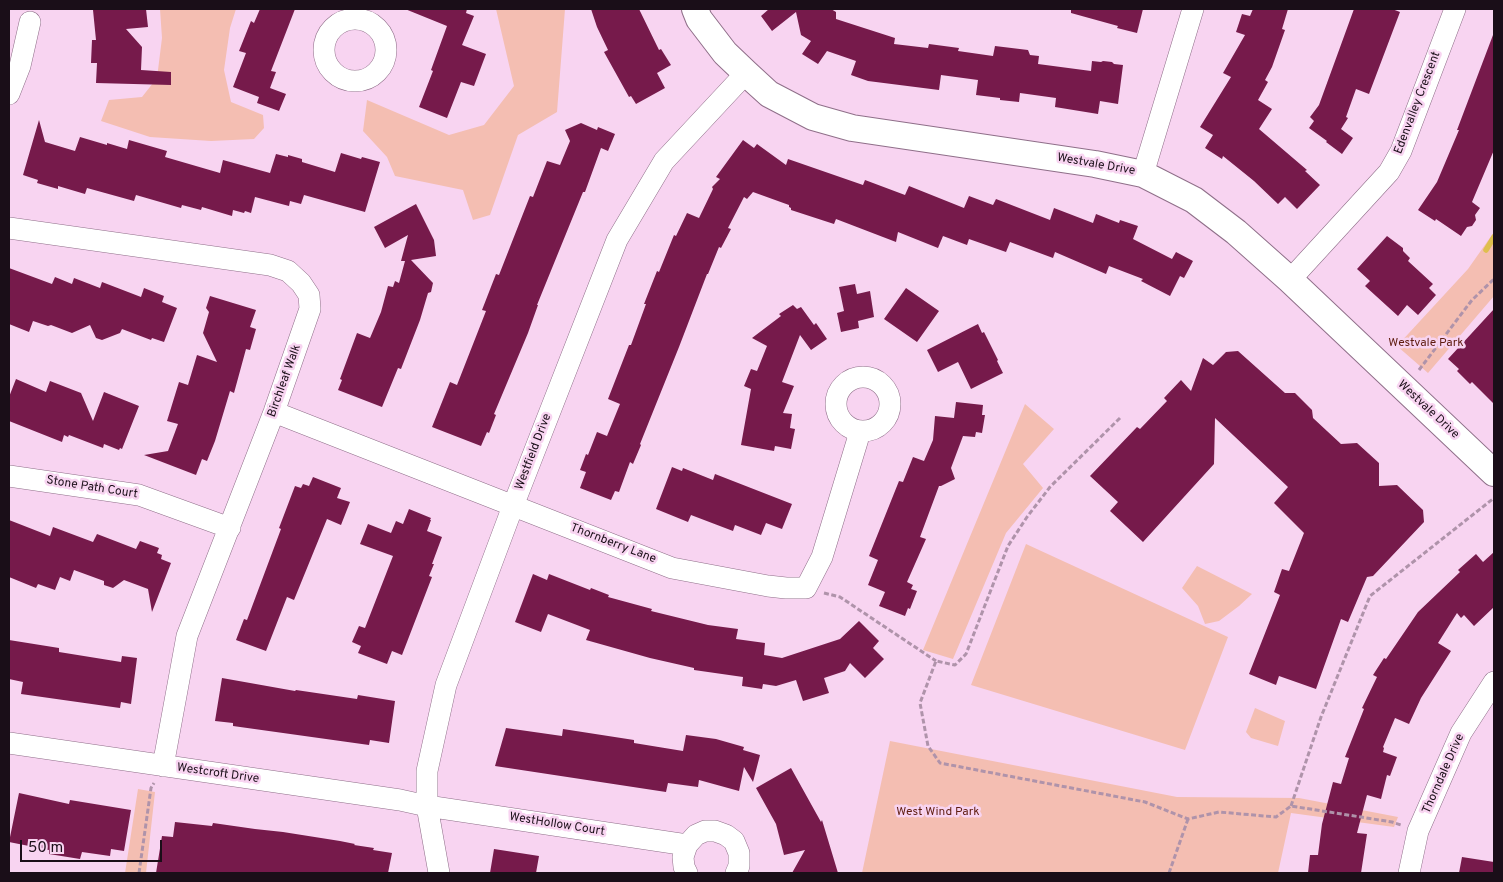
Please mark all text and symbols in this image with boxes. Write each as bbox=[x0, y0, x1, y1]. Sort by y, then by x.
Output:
street label: Edenvalley Crescent bbox=[1392, 50, 1444, 156]
street label: Westvale Drive bbox=[1056, 151, 1136, 179]
park label: Westvale Park bbox=[1388, 337, 1464, 351]
street label: Birchleaf Walk bbox=[265, 343, 305, 419]
street label: Westvale Drive bbox=[1394, 378, 1462, 442]
street label: Westfield Drive bbox=[513, 412, 555, 492]
street label: Stone Path Court bbox=[45, 474, 139, 502]
street label: Thornberry Lane bbox=[568, 521, 658, 567]
street label: Thorndale Drive bbox=[1420, 732, 1468, 816]
street label: Westcroft Drive bbox=[176, 761, 260, 787]
park label: West Wind Park bbox=[896, 806, 980, 820]
street label: WestHollow Court bbox=[508, 810, 606, 840]
scale bar bbox=[22, 830, 165, 862]
text: 50 m bbox=[28, 839, 63, 858]

